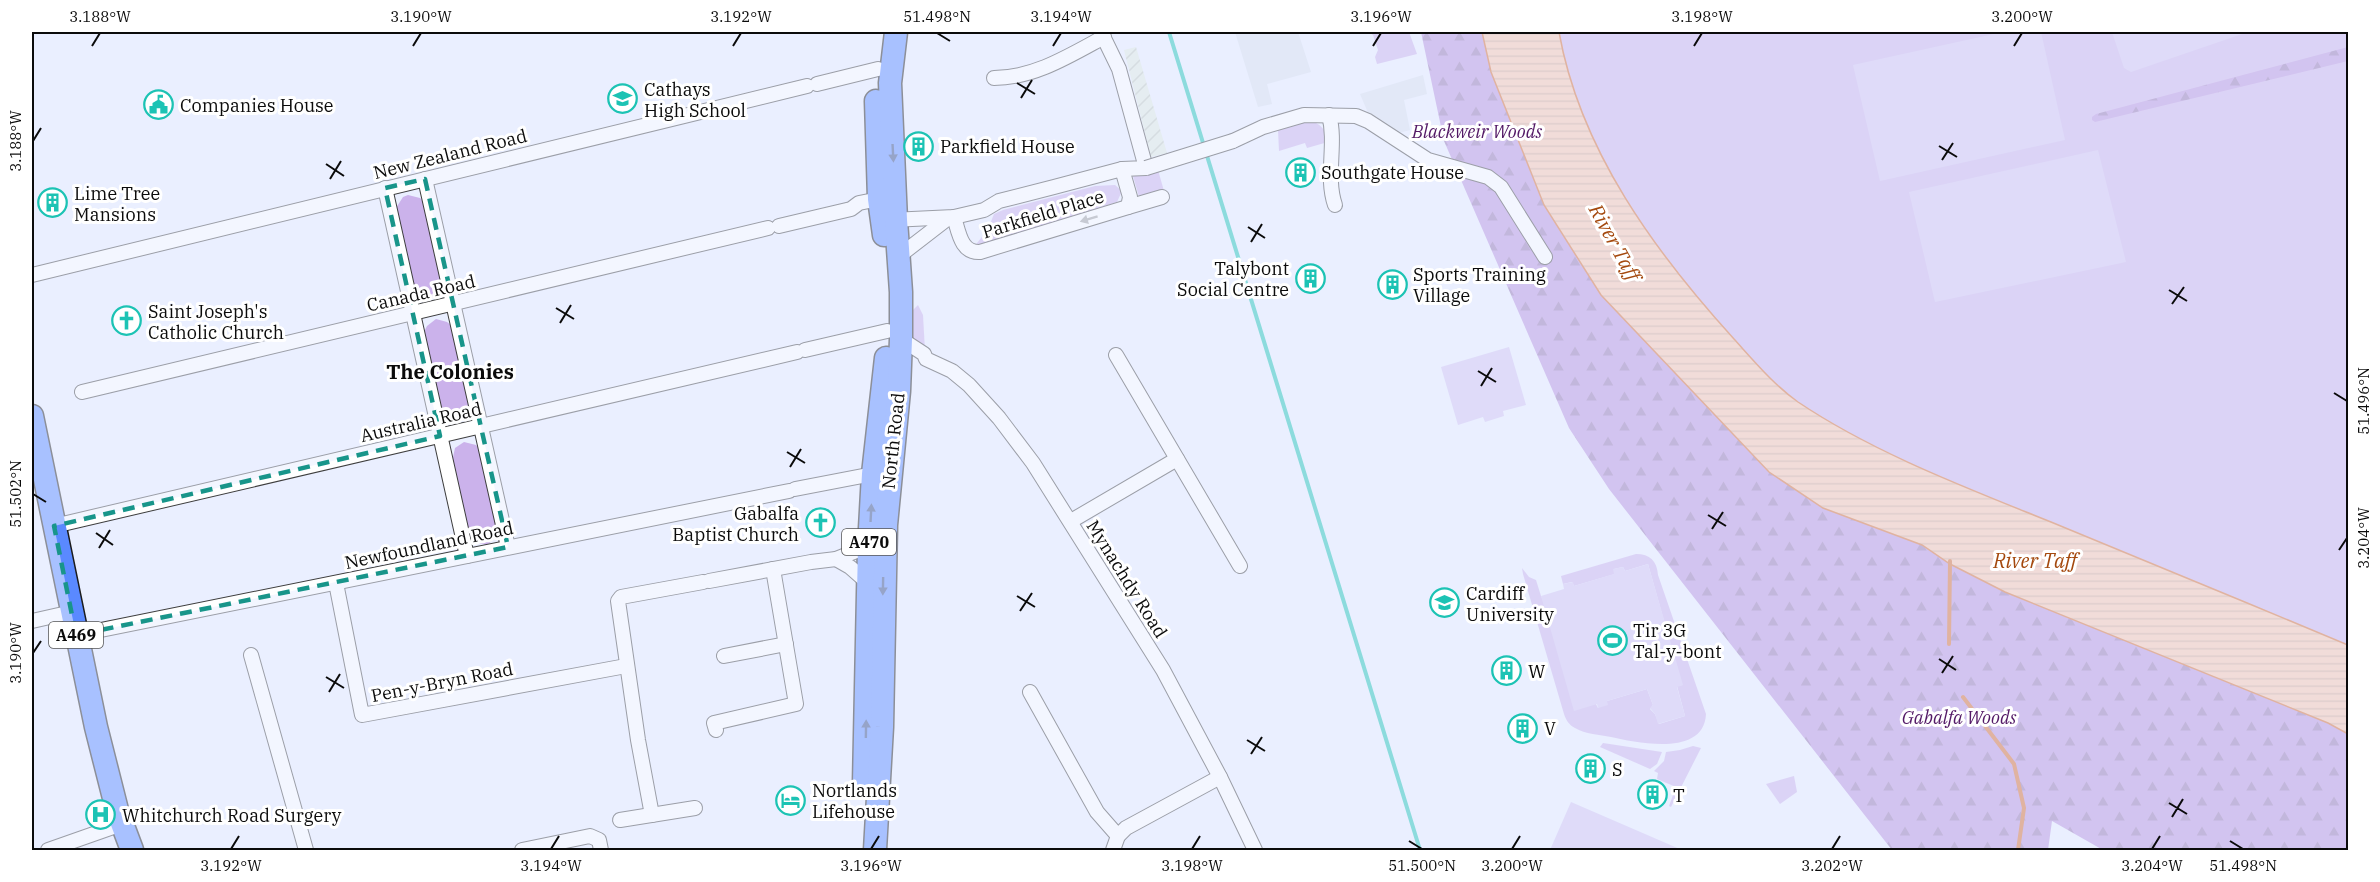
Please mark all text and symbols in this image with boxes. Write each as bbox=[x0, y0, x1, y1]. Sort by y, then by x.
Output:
text: 3.188°W bbox=[69, 7, 131, 26]
text: 3.190°W bbox=[390, 7, 452, 26]
text: 3.192°W bbox=[710, 7, 772, 26]
text: 51.498°N bbox=[903, 7, 971, 26]
text: 3.194°W bbox=[1030, 7, 1092, 26]
text: 3.196°W bbox=[1350, 7, 1412, 26]
text: 3.198°W bbox=[1671, 7, 1733, 26]
text: 3.200°W bbox=[1991, 7, 2053, 26]
place label: Cathays High School bbox=[644, 78, 746, 122]
school or university icon: Cathays High School bbox=[607, 83, 639, 115]
public building icon: Companies House bbox=[143, 89, 175, 121]
place label: Companies House bbox=[180, 94, 334, 117]
text: 3.188°W bbox=[6, 110, 25, 172]
park label: Blackweir Woods bbox=[1411, 120, 1542, 143]
street label: New Zealand Road bbox=[371, 124, 529, 184]
building icon: Parkfield House bbox=[903, 130, 935, 162]
place label: Parkfield House bbox=[940, 135, 1075, 158]
one-way arrow bbox=[888, 143, 898, 162]
building icon: Southgate House bbox=[1284, 156, 1316, 188]
place label: Southgate House bbox=[1321, 161, 1464, 184]
place label: Lime Tree Mansions bbox=[74, 182, 160, 226]
street label: Parkfield Place bbox=[979, 185, 1107, 243]
building icon: Lime Tree Mansions bbox=[37, 187, 69, 219]
water label: River Taff bbox=[1582, 198, 1649, 289]
one-way arrow bbox=[1080, 215, 1098, 224]
place label: Talybont Social Centre bbox=[1177, 257, 1289, 301]
building icon: Talybont Social Centre bbox=[1294, 262, 1326, 294]
place label: Sports Training Village bbox=[1413, 263, 1546, 307]
building icon: Sports Training Village bbox=[1376, 268, 1408, 300]
street label: Canada Road bbox=[365, 269, 477, 317]
place label: Saint Joseph's Catholic Church bbox=[148, 300, 284, 344]
church icon: Saint Joseph's Catholic Church bbox=[111, 305, 143, 337]
district label: The Colonies bbox=[386, 358, 514, 385]
text: 51.496°N bbox=[2354, 367, 2373, 435]
street label: North Road bbox=[876, 392, 910, 490]
street label: Australia Road bbox=[358, 397, 484, 447]
text: 51.502°N bbox=[6, 460, 25, 528]
place label: Gabalfa Baptist Church bbox=[672, 502, 799, 546]
one-way arrow bbox=[866, 504, 875, 523]
church icon: Gabalfa Baptist Church bbox=[804, 507, 836, 539]
text: 3.204°W bbox=[2354, 507, 2373, 569]
street label: Newfoundland Road bbox=[342, 516, 516, 574]
street label: Mynachdy Road bbox=[1082, 516, 1173, 642]
road number: A470 bbox=[842, 529, 896, 555]
water label: River Taff bbox=[1992, 547, 2081, 574]
one-way arrow bbox=[879, 577, 888, 596]
place label: Cardiff University bbox=[1466, 582, 1554, 626]
school or university icon: Cardiff University bbox=[1429, 587, 1461, 619]
place label: Tir 3G Tal-y-bont bbox=[1633, 619, 1722, 663]
text: 3.190°W bbox=[6, 622, 25, 684]
road number: A469 bbox=[49, 622, 103, 648]
sports icon: Tir 3G Tal-y-bont bbox=[1596, 624, 1628, 656]
building icon: W bbox=[1491, 655, 1523, 687]
street label: Pen-y-Bryn Road bbox=[369, 657, 515, 707]
place label: W bbox=[1528, 660, 1546, 683]
park label: Gabalfa Woods bbox=[1902, 706, 2017, 729]
building icon: V bbox=[1507, 712, 1539, 744]
place label: V bbox=[1544, 717, 1556, 740]
one-way arrow bbox=[861, 720, 871, 739]
building icon: S bbox=[1575, 753, 1607, 785]
place label: S bbox=[1612, 758, 1623, 781]
place label: Nortlands Lifehouse bbox=[812, 779, 897, 823]
building icon: T bbox=[1636, 779, 1668, 811]
hotel icon: Nortlands Lifehouse bbox=[775, 784, 807, 816]
place label: T bbox=[1673, 784, 1685, 807]
hospital icon: Whitchurch Road Surgery bbox=[85, 799, 117, 831]
place label: Whitchurch Road Surgery bbox=[122, 804, 342, 827]
text: 3.192°W bbox=[200, 856, 262, 875]
text: 3.194°W bbox=[520, 856, 582, 875]
text: 3.196°W bbox=[840, 856, 902, 875]
text: 3.198°W bbox=[1161, 856, 1223, 875]
text: 51.500°N bbox=[1388, 856, 1456, 875]
text: 3.200°W bbox=[1481, 856, 1543, 875]
text: 3.202°W bbox=[1801, 856, 1863, 875]
text: 3.204°W bbox=[2121, 856, 2183, 875]
text: 51.498°N bbox=[2209, 856, 2277, 875]

